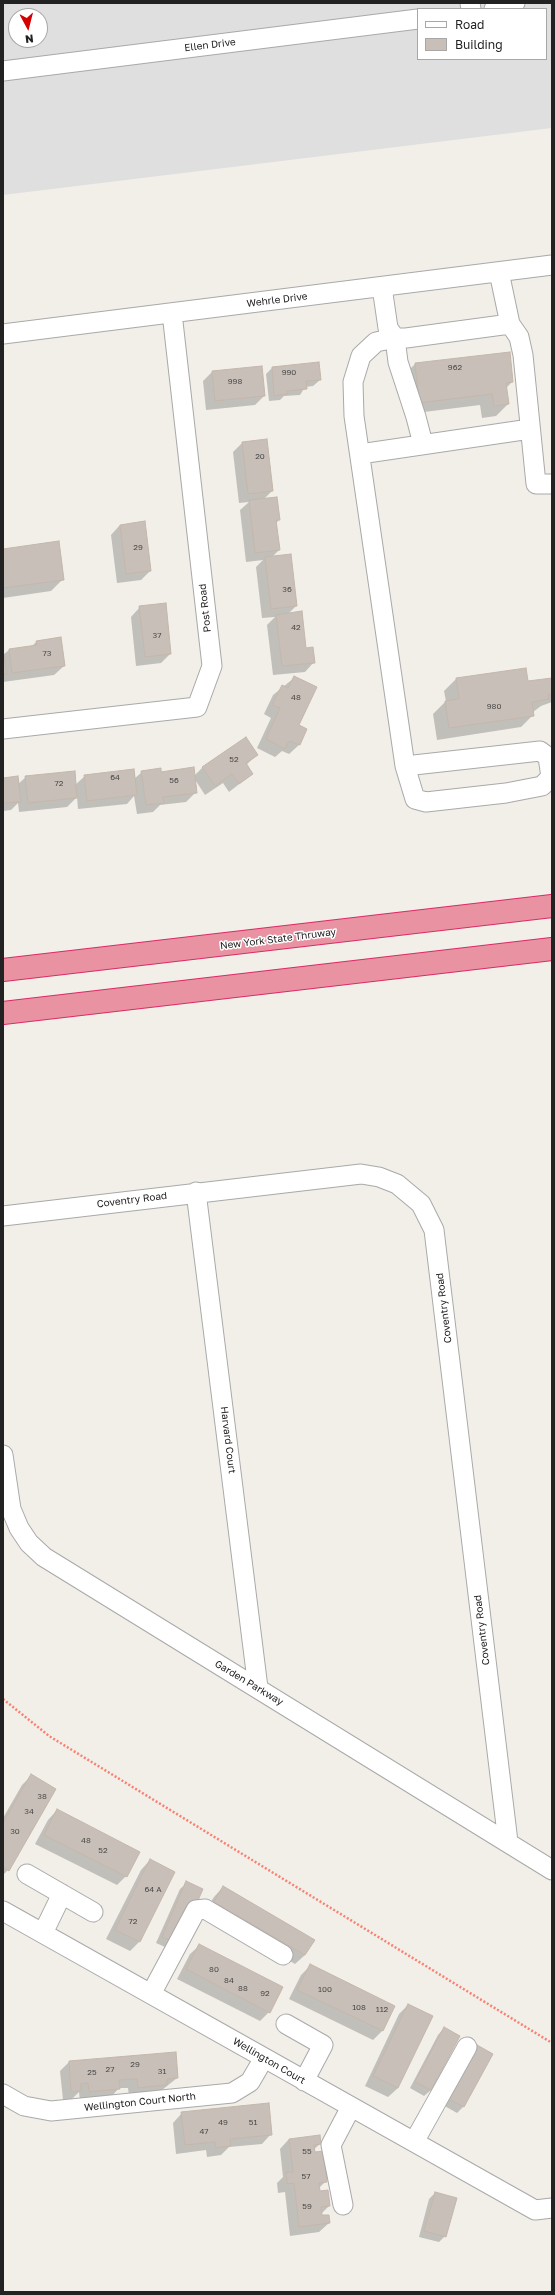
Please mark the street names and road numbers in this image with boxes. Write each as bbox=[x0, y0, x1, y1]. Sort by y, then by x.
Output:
street label: Ellen Drive bbox=[184, 36, 236, 54]
street label: Wehrle Drive bbox=[246, 290, 308, 310]
street label: Post Road bbox=[196, 583, 214, 633]
street label: New York State Thruway bbox=[219, 926, 337, 952]
street label: Coventry Road bbox=[96, 1190, 168, 1210]
street label: Coventry Road bbox=[434, 1272, 454, 1344]
street label: Harvard Court bbox=[218, 1406, 238, 1474]
street label: Coventry Road bbox=[472, 1594, 492, 1666]
street label: Garden Parkway bbox=[213, 1658, 285, 1708]
street label: Wellington Court bbox=[231, 2035, 307, 2087]
street label: Wellington Court North bbox=[84, 2090, 196, 2114]

